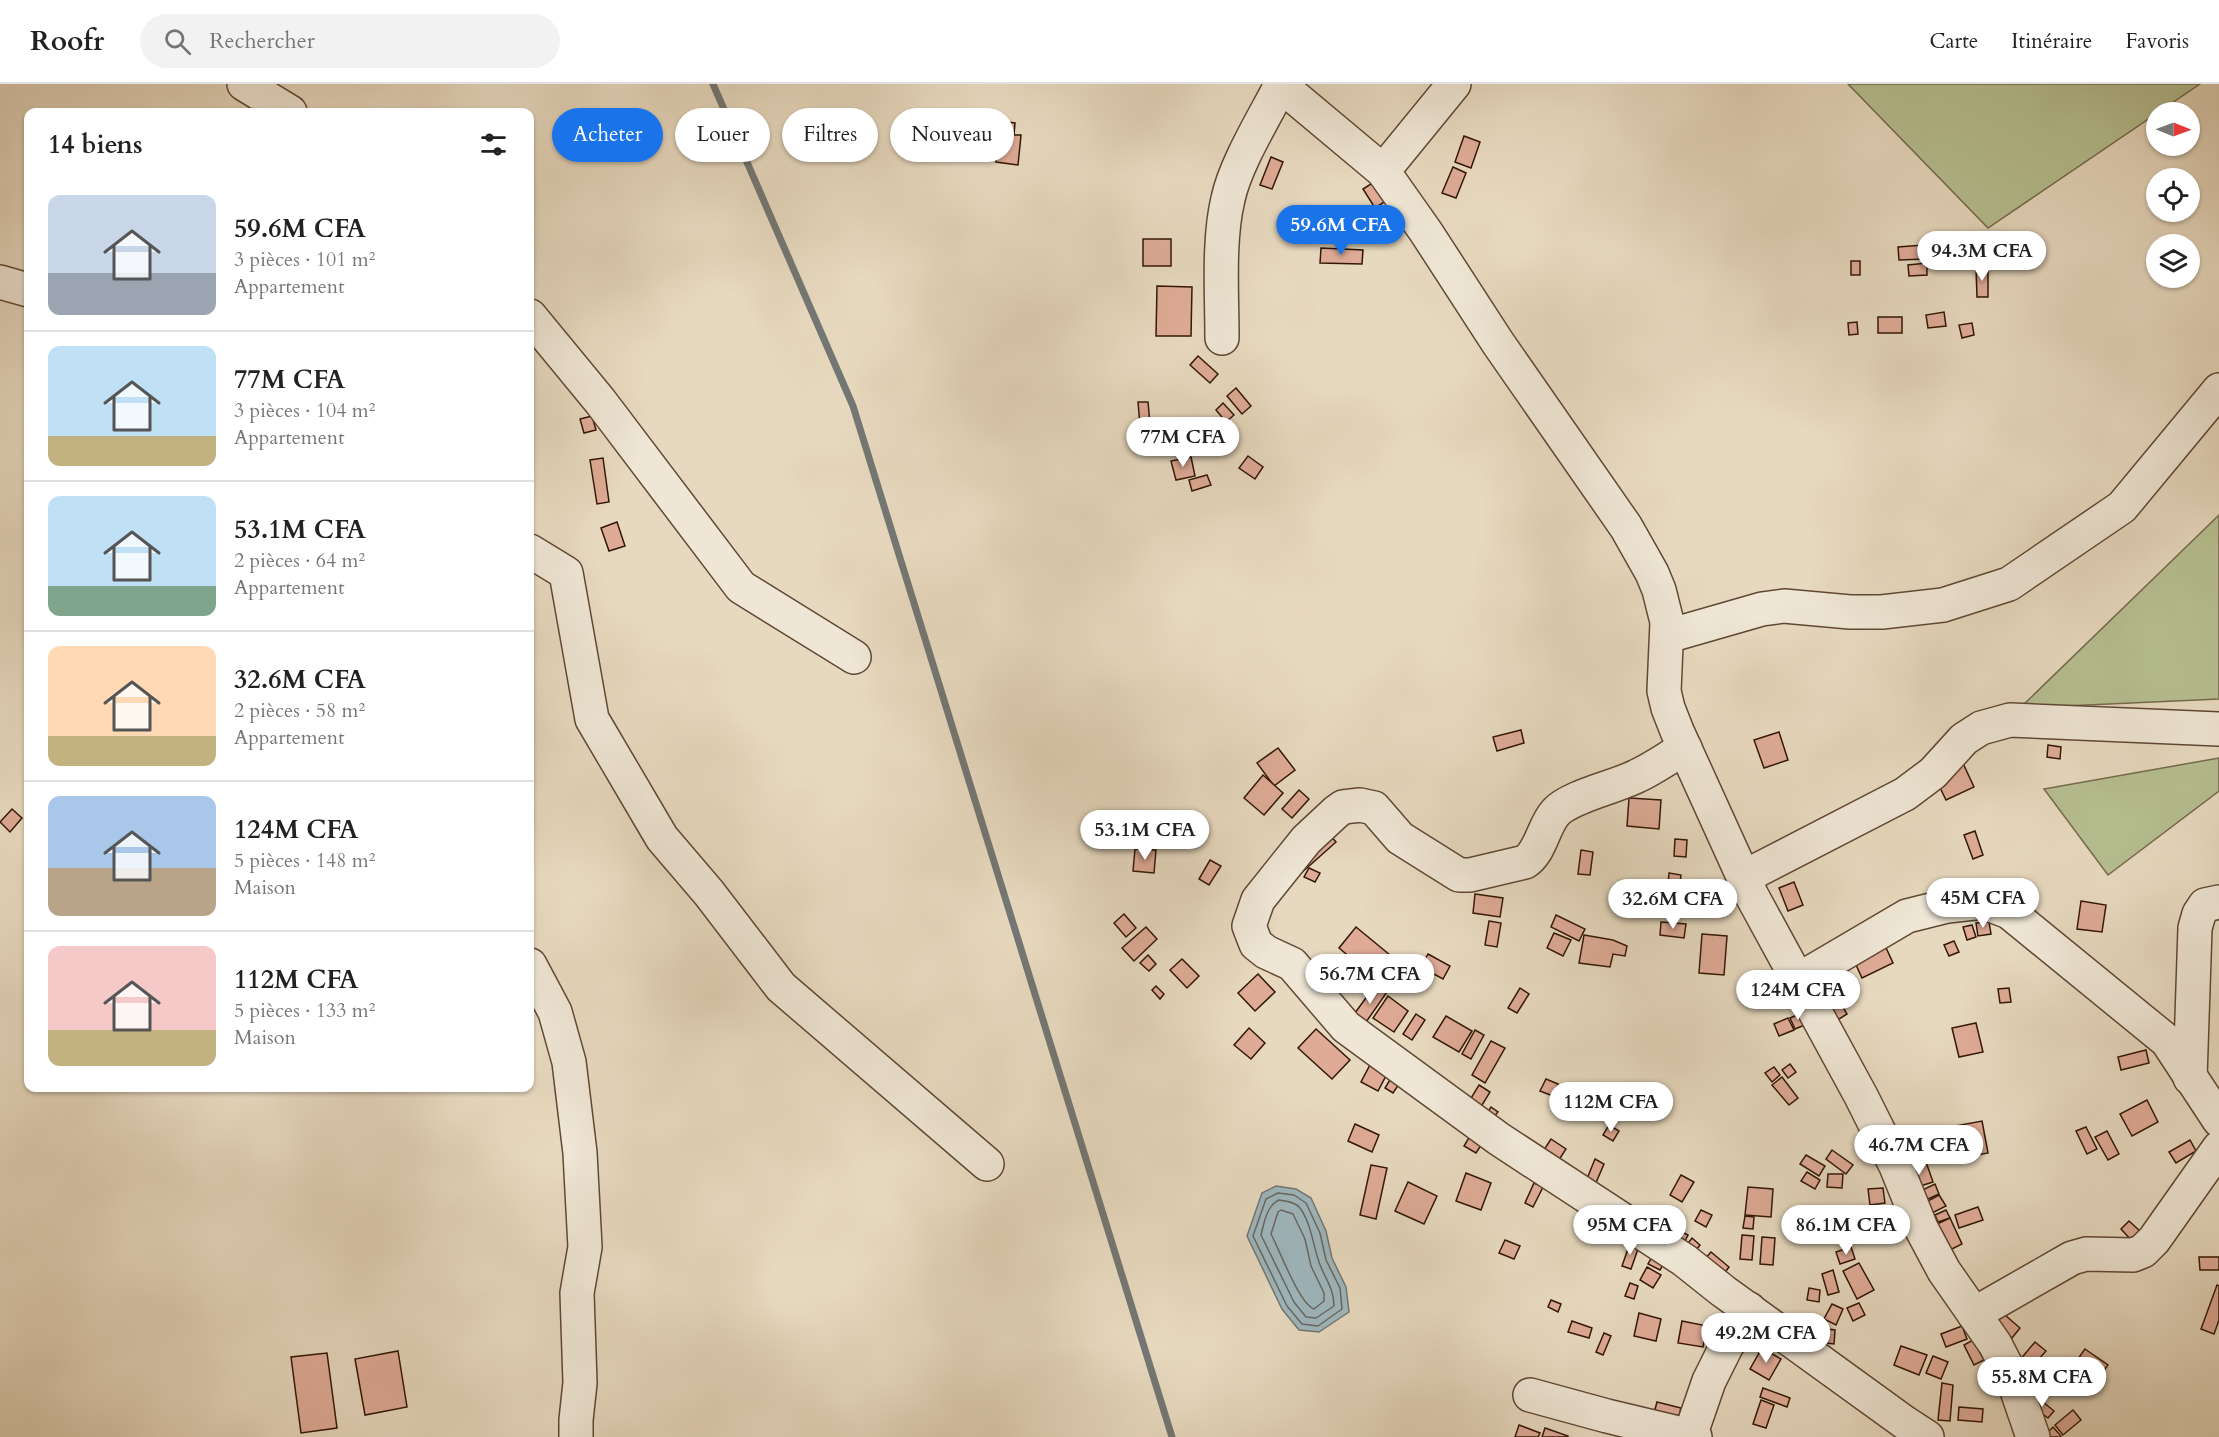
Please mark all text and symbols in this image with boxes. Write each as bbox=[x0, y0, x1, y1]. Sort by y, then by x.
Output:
search box bbox=[140, 14, 560, 68]
text: Roofr bbox=[30, 22, 104, 60]
icon: search bbox=[161, 25, 194, 58]
text: Rechercher bbox=[209, 26, 315, 56]
text: Carte bbox=[1929, 27, 1978, 56]
text: Itinéraire bbox=[2011, 27, 2092, 56]
text: Favoris bbox=[2125, 27, 2189, 56]
north arrow bbox=[2146, 102, 2200, 156]
map controls bbox=[2146, 102, 2200, 288]
chip: Acheter bbox=[552, 108, 663, 162]
chip: Louer bbox=[675, 108, 770, 162]
chip: Filtres bbox=[782, 108, 878, 162]
chip: Nouveau bbox=[890, 108, 1014, 162]
text: 14 biens bbox=[48, 127, 143, 162]
icon: filters bbox=[477, 128, 510, 161]
button: locate bbox=[2146, 168, 2200, 222]
pin: 59.6M CFA bbox=[1272, 205, 1410, 256]
text: 59.6M CFA bbox=[234, 211, 366, 246]
text: 59.6M CFA bbox=[1290, 211, 1392, 238]
icon: home bbox=[96, 219, 168, 291]
pin: 94.3M CFA bbox=[1913, 231, 2051, 282]
button: layers bbox=[2146, 234, 2200, 288]
text: 94.3M CFA bbox=[1931, 237, 2033, 264]
text: 3 pièces · 101 m² bbox=[234, 246, 375, 273]
text: Appartement bbox=[234, 273, 345, 300]
text: 77M CFA bbox=[234, 362, 345, 397]
icon: home bbox=[96, 370, 168, 442]
text: 3 pièces · 104 m² bbox=[234, 397, 375, 424]
pin: 77M CFA bbox=[1128, 417, 1238, 468]
text: 77M CFA bbox=[1140, 423, 1226, 450]
text: Appartement bbox=[234, 424, 345, 451]
text: 53.1M CFA bbox=[234, 512, 366, 547]
icon: home bbox=[96, 520, 168, 592]
text: 2 pièces · 64 m² bbox=[234, 547, 365, 574]
text: Appartement bbox=[234, 574, 345, 601]
text: 32.6M CFA bbox=[234, 662, 366, 697]
icon: home bbox=[96, 670, 168, 742]
text: 2 pièces · 58 m² bbox=[234, 697, 365, 724]
text: Appartement bbox=[234, 724, 345, 751]
pin: 53.1M CFA bbox=[1076, 810, 1214, 861]
text: 124M CFA bbox=[234, 812, 358, 847]
text: 53.1M CFA bbox=[1094, 816, 1196, 843]
icon: home bbox=[96, 820, 168, 892]
text: 5 pièces · 148 m² bbox=[234, 847, 375, 874]
text: Maison bbox=[234, 874, 296, 901]
pin: 45M CFA bbox=[1928, 878, 2038, 929]
pin: 32.6M CFA bbox=[1604, 879, 1742, 930]
text: 45M CFA bbox=[1940, 884, 2026, 911]
text: 32.6M CFA bbox=[1622, 885, 1724, 912]
pin: 56.7M CFA bbox=[1301, 954, 1439, 1005]
text: 56.7M CFA bbox=[1319, 960, 1421, 987]
text: 112M CFA bbox=[234, 962, 358, 997]
icon: home bbox=[96, 970, 168, 1042]
pin: 124M CFA bbox=[1736, 970, 1860, 1021]
text: 124M CFA bbox=[1750, 976, 1846, 1003]
text: 5 pièces · 133 m² bbox=[234, 997, 375, 1024]
text: Maison bbox=[234, 1024, 296, 1051]
pin: 112M CFA bbox=[1549, 1082, 1673, 1133]
text: 112M CFA bbox=[1563, 1088, 1659, 1115]
pin: 46.7M CFA bbox=[1850, 1125, 1988, 1176]
text: 46.7M CFA bbox=[1868, 1131, 1970, 1158]
pin: 95M CFA bbox=[1575, 1205, 1685, 1256]
pin: 86.1M CFA bbox=[1777, 1205, 1915, 1256]
text: 95M CFA bbox=[1587, 1211, 1673, 1238]
text: 86.1M CFA bbox=[1795, 1211, 1897, 1238]
pin: 49.2M CFA bbox=[1697, 1313, 1835, 1364]
text: 49.2M CFA bbox=[1715, 1319, 1817, 1346]
pin: 55.8M CFA bbox=[1973, 1357, 2111, 1408]
text: 55.8M CFA bbox=[1991, 1363, 2093, 1390]

